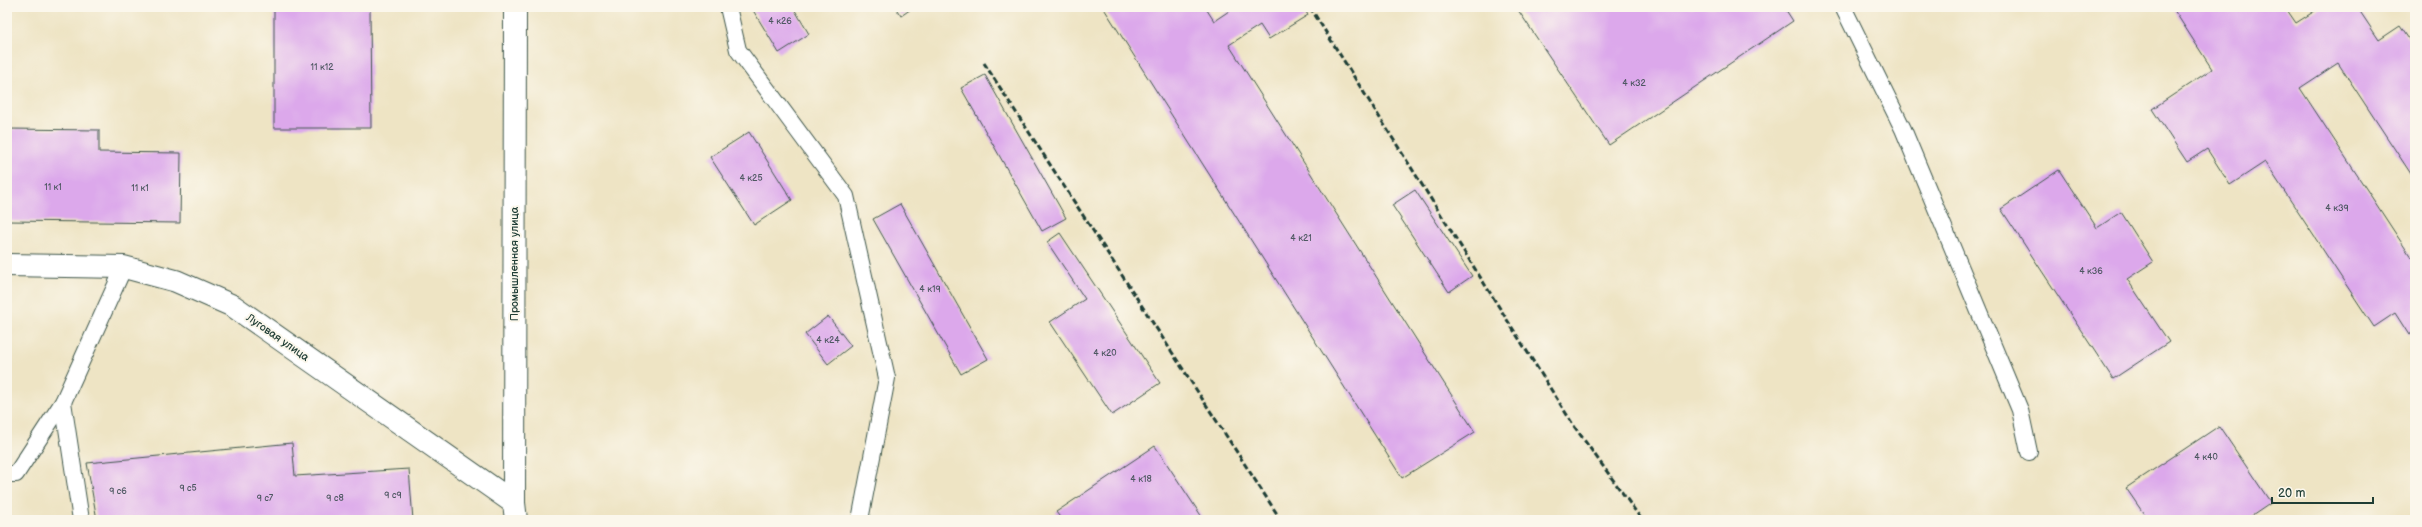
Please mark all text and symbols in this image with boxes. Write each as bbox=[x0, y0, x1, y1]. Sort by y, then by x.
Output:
house number: 4 к26 bbox=[768, 16, 792, 27]
house number: 11 к12 bbox=[311, 62, 334, 73]
house number: 4 к32 bbox=[1622, 78, 1646, 89]
house number: 4 к25 bbox=[739, 173, 763, 184]
house number: 11 к1 bbox=[44, 182, 62, 193]
house number: 11 к1 bbox=[131, 183, 149, 194]
house number: 4 к39 bbox=[2325, 203, 2349, 214]
street label: Промышленная улица bbox=[508, 206, 521, 321]
house number: 4 к21 bbox=[1290, 233, 1312, 244]
house number: 4 к36 bbox=[2079, 266, 2103, 277]
house number: 4 к19 bbox=[919, 284, 941, 295]
street label: Луговая улица bbox=[243, 310, 312, 364]
house number: 4 к24 bbox=[816, 335, 840, 346]
house number: 4 к20 bbox=[1093, 348, 1117, 359]
house number: 4 к40 bbox=[2194, 452, 2218, 463]
house number: 4 к18 bbox=[1130, 474, 1152, 485]
scale bar bbox=[2272, 479, 2373, 505]
house number: 9 с5 bbox=[179, 483, 197, 494]
house number: 9 с6 bbox=[109, 486, 127, 497]
text: 20 m bbox=[2278, 486, 2305, 501]
house number: 9 с9 bbox=[384, 490, 402, 501]
house number: 9 с7 bbox=[257, 493, 274, 504]
house number: 9 с8 bbox=[326, 493, 344, 504]

